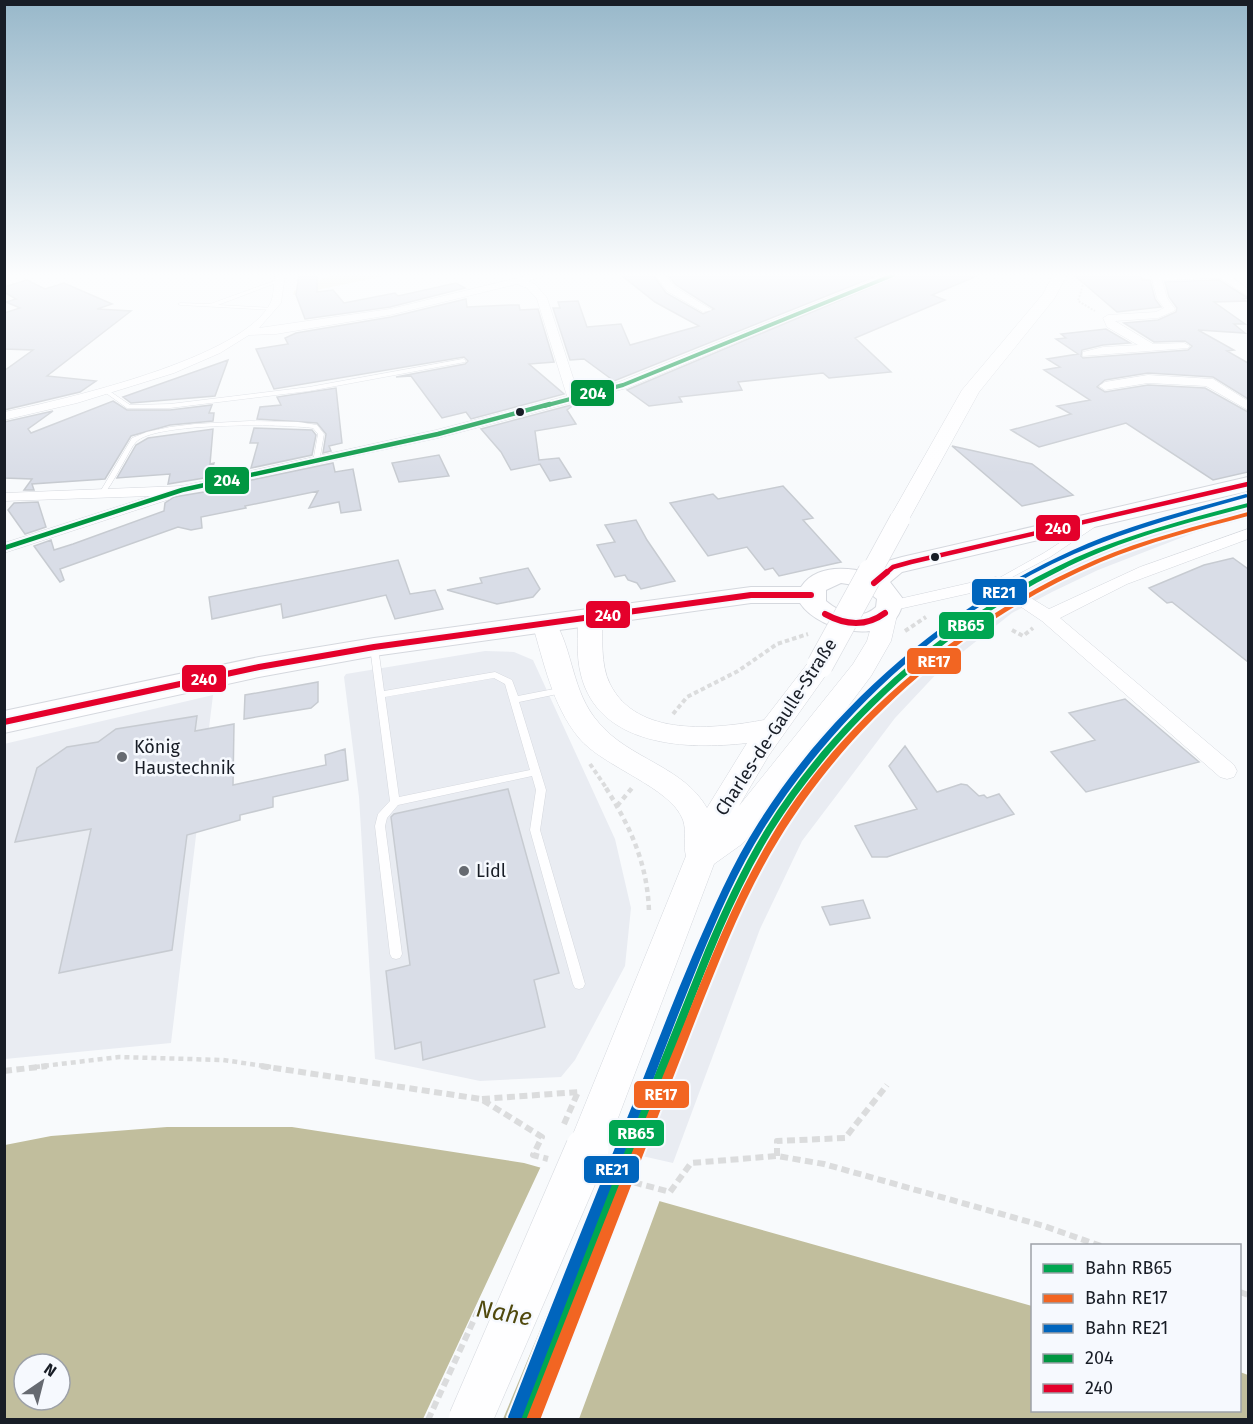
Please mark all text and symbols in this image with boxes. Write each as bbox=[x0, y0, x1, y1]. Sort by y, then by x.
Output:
line badge: 204 bbox=[570, 379, 615, 407]
text: 204 bbox=[580, 384, 606, 403]
unlabelled marker bbox=[514, 406, 526, 418]
line badge: 204 bbox=[204, 466, 250, 495]
text: 204 bbox=[214, 471, 240, 490]
line badge: 240 bbox=[1035, 514, 1081, 542]
text: 240 bbox=[1045, 519, 1071, 538]
unlabelled marker bbox=[929, 551, 941, 563]
line badge: RE21 bbox=[971, 578, 1028, 606]
text: RE21 bbox=[982, 583, 1016, 602]
line badge: 240 bbox=[585, 600, 631, 629]
text: 240 bbox=[595, 606, 621, 625]
line badge: RB65 bbox=[938, 611, 995, 640]
text: RB65 bbox=[947, 616, 985, 635]
street label: Charles-de-Gaulle-Straße bbox=[710, 634, 842, 820]
line badge: RE17 bbox=[906, 647, 962, 675]
text: RE17 bbox=[918, 652, 951, 671]
line badge: 240 bbox=[181, 664, 227, 693]
text: 240 bbox=[191, 670, 217, 689]
place label: König Haustechnik bbox=[134, 736, 236, 779]
marker: König Haustechnik bbox=[115, 750, 129, 764]
place label: Lidl bbox=[476, 860, 506, 882]
marker: Lidl bbox=[457, 864, 471, 878]
line badge: RE17 bbox=[633, 1080, 690, 1109]
text: RE17 bbox=[645, 1085, 678, 1104]
line badge: RB65 bbox=[608, 1119, 665, 1147]
text: RB65 bbox=[617, 1124, 655, 1143]
line badge: RE21 bbox=[583, 1155, 640, 1184]
text: RE21 bbox=[595, 1160, 629, 1179]
legend bbox=[1031, 1244, 1241, 1412]
text: Bahn RB65 bbox=[1085, 1257, 1172, 1279]
text: Bahn RE17 bbox=[1085, 1287, 1167, 1309]
water label: Nahe bbox=[474, 1294, 534, 1332]
text: Bahn RE21 bbox=[1085, 1317, 1168, 1339]
text: 204 bbox=[1085, 1347, 1114, 1369]
north arrow bbox=[12, 1352, 72, 1412]
text: N bbox=[41, 1359, 60, 1381]
text: 240 bbox=[1085, 1377, 1113, 1399]

